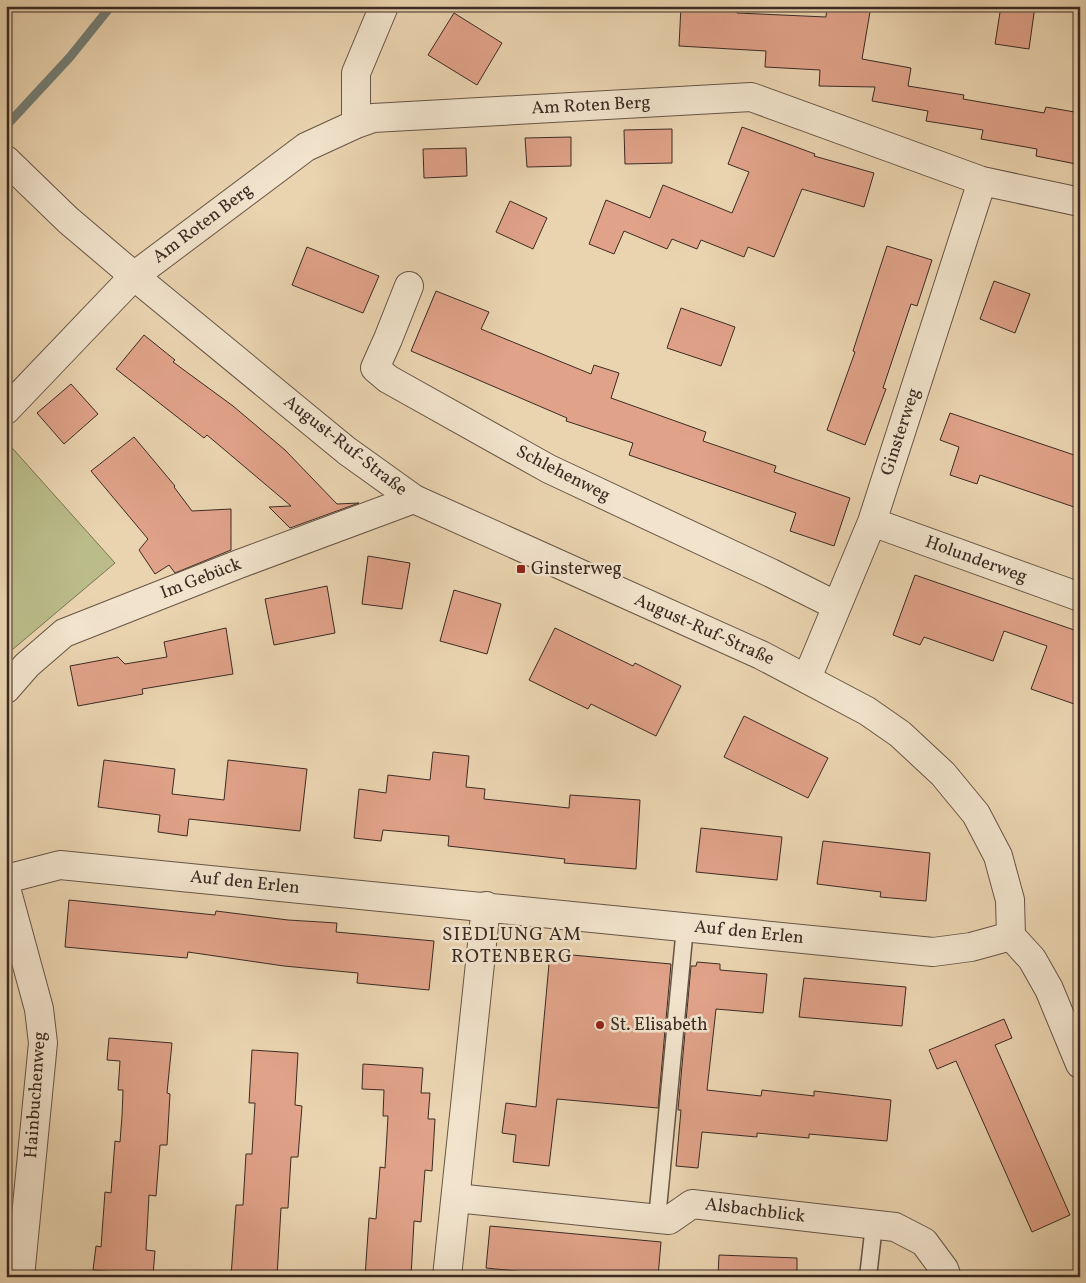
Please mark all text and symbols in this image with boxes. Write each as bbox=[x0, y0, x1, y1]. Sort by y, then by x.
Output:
street label: Am Roten Berg bbox=[531, 90, 651, 122]
street label: Am Roten Berg bbox=[148, 178, 258, 270]
street label: Ginsterweg bbox=[875, 385, 927, 479]
street label: August-Ruf-Straße bbox=[278, 390, 412, 502]
street label: Schlehenweg bbox=[511, 439, 615, 509]
street label: Holunderweg bbox=[921, 530, 1031, 590]
street label: Im Gebück bbox=[157, 552, 245, 606]
place label: Ginsterweg bbox=[531, 557, 622, 582]
marker: Ginsterweg bbox=[515, 563, 527, 575]
street label: August-Ruf-Straße bbox=[630, 588, 778, 672]
street label: Auf den Erlen bbox=[189, 865, 301, 901]
street label: Auf den Erlen bbox=[693, 915, 805, 951]
district label: SIEDLUNG AM ROTENBERG bbox=[442, 922, 582, 970]
place label: St. Elisabeth bbox=[610, 1013, 708, 1038]
marker: St. Elisabeth bbox=[594, 1019, 606, 1031]
street label: Hainbuchenweg bbox=[19, 1031, 53, 1159]
street label: Alsbachblick bbox=[703, 1192, 807, 1230]

